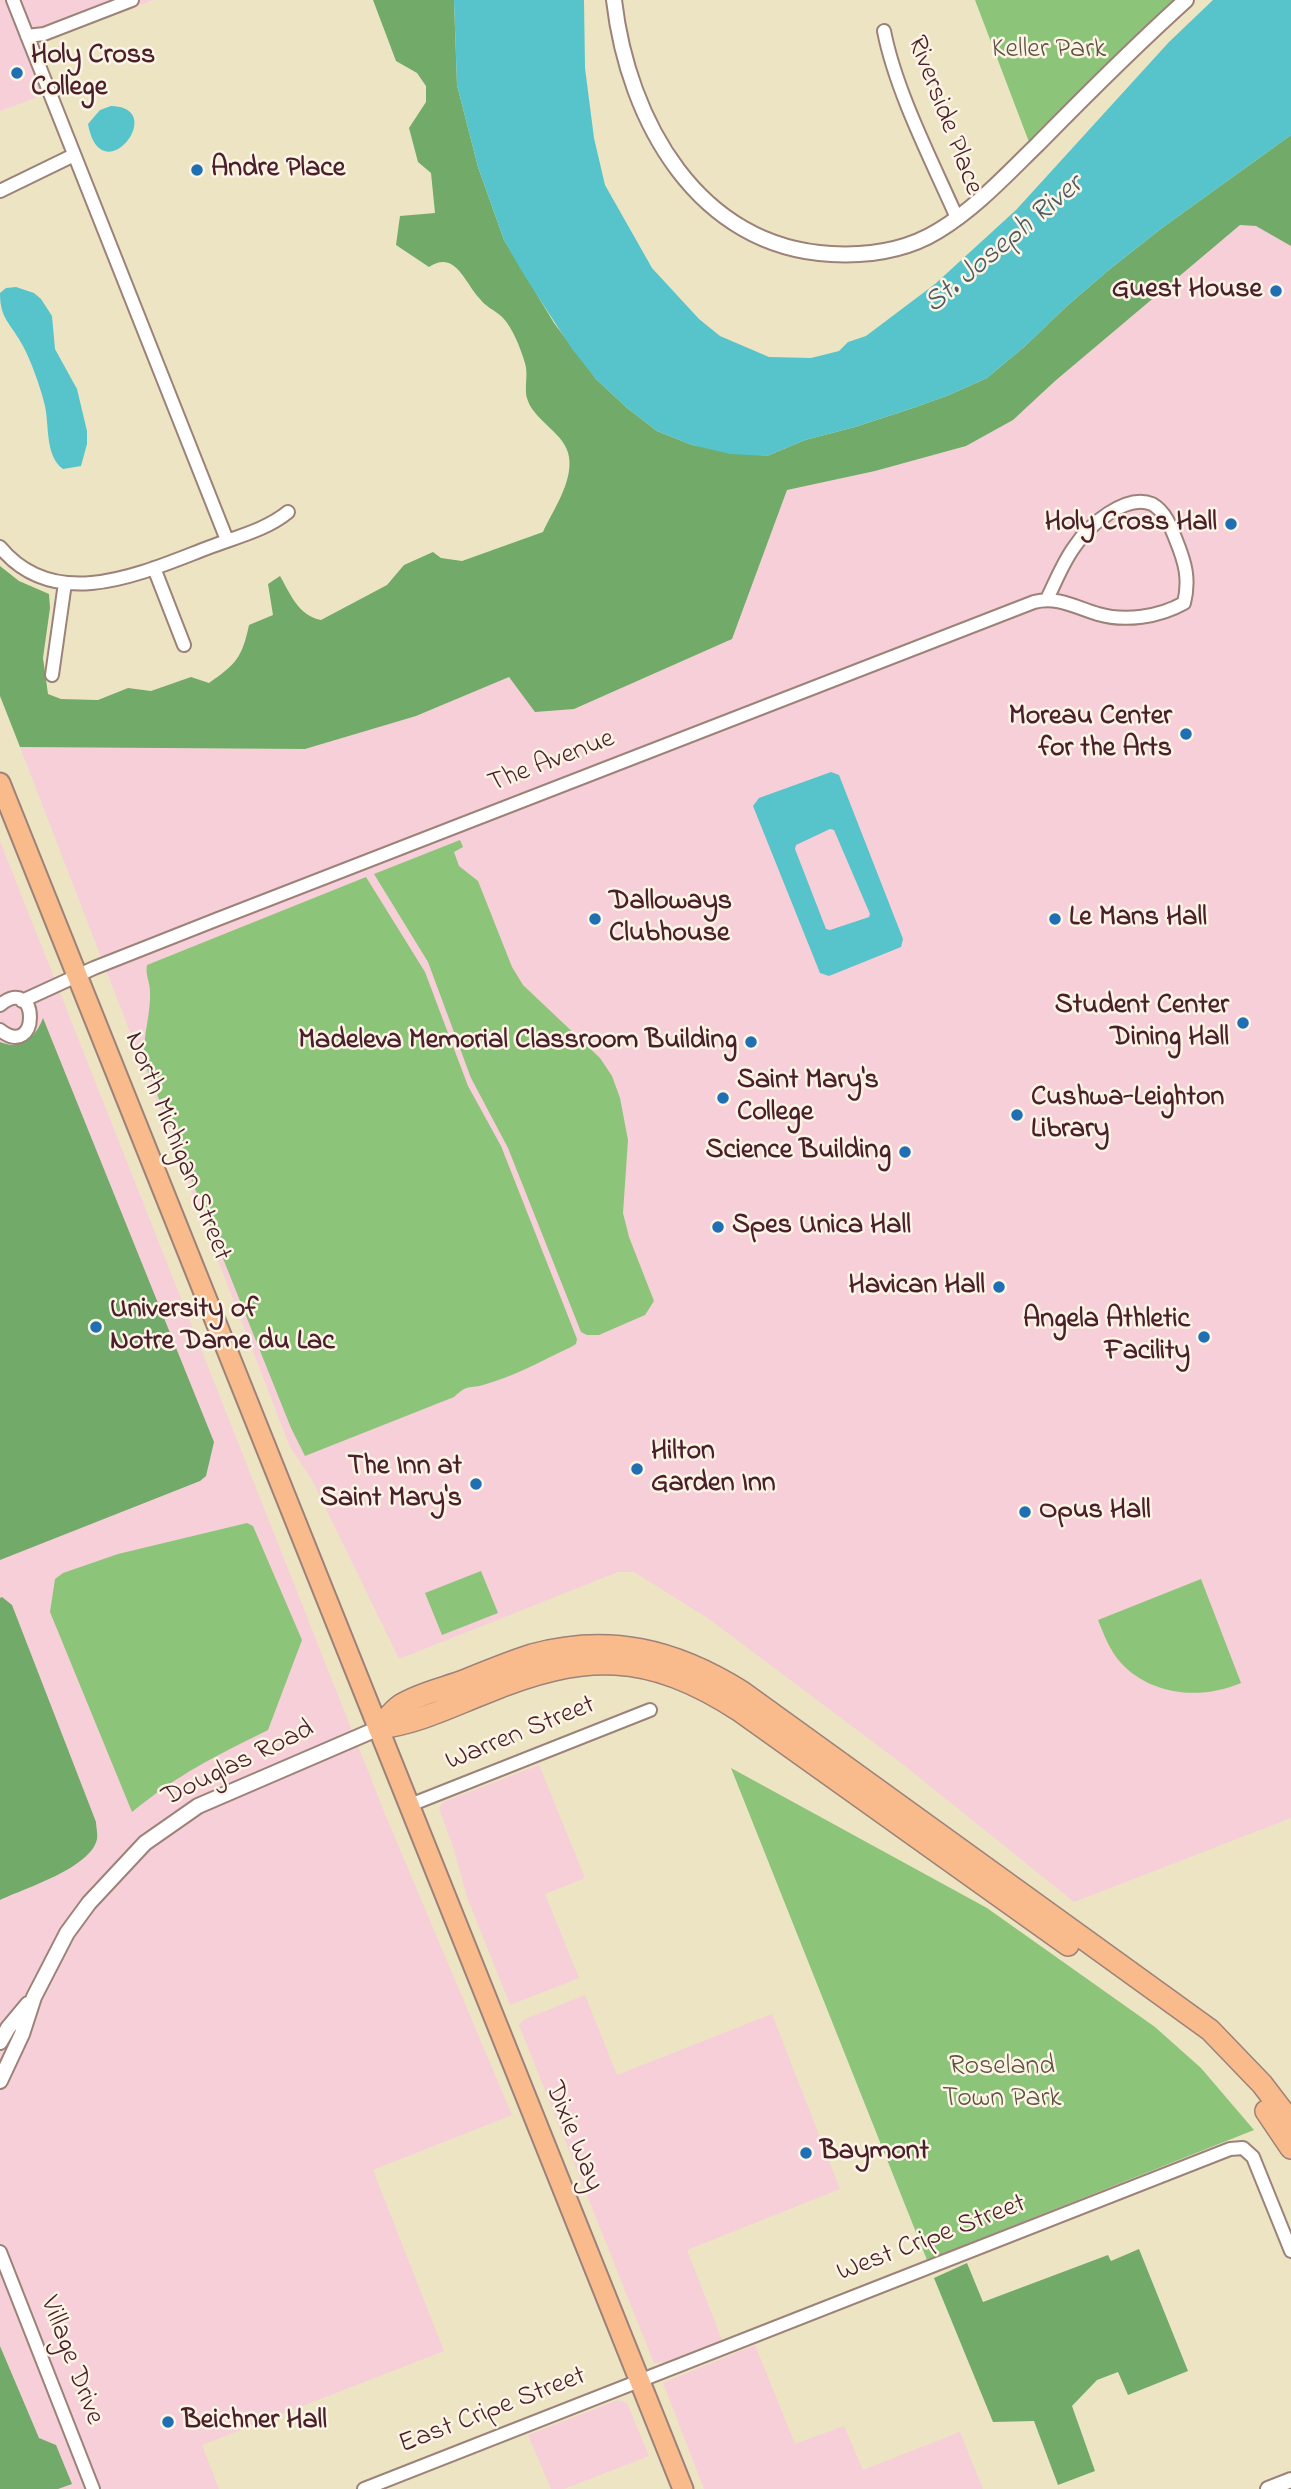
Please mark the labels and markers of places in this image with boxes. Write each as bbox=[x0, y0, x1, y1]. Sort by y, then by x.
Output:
place label: Holy Cross College bbox=[31, 40, 155, 106]
marker: Holy Cross College bbox=[9, 65, 25, 81]
place label: Andre Place bbox=[211, 153, 345, 187]
marker: Andre Place bbox=[189, 162, 205, 178]
place label: Guest House bbox=[1112, 274, 1262, 308]
marker: Guest House bbox=[1268, 283, 1284, 299]
place label: Holy Cross Hall bbox=[1045, 507, 1217, 541]
marker: Holy Cross Hall bbox=[1223, 516, 1239, 532]
place label: Moreau Center for the Arts bbox=[1009, 701, 1172, 767]
marker: Moreau Center for the Arts bbox=[1178, 726, 1194, 742]
place label: Dalloways Clubhouse bbox=[609, 886, 732, 952]
place label: Le Mans Hall bbox=[1069, 902, 1207, 936]
marker: Dalloways Clubhouse bbox=[587, 911, 603, 927]
marker: Le Mans Hall bbox=[1047, 911, 1063, 927]
place label: Student Center Dining Hall bbox=[1055, 990, 1229, 1056]
marker: Student Center Dining Hall bbox=[1235, 1015, 1251, 1031]
place label: Madeleva Memorial Classroom Building bbox=[298, 1025, 737, 1059]
marker: Madeleva Memorial Classroom Building bbox=[743, 1034, 759, 1050]
place label: Saint Mary's College bbox=[737, 1065, 879, 1131]
place label: Cushwa-Leighton Library bbox=[1031, 1082, 1224, 1148]
marker: Saint Mary's College bbox=[715, 1090, 731, 1106]
marker: Cushwa-Leighton Library bbox=[1009, 1107, 1025, 1123]
place label: Science Building bbox=[706, 1135, 891, 1169]
marker: Science Building bbox=[897, 1144, 913, 1160]
place label: Spes Unica Hall bbox=[732, 1210, 911, 1244]
marker: Spes Unica Hall bbox=[710, 1219, 726, 1235]
place label: Havican Hall bbox=[849, 1270, 985, 1304]
marker: Havican Hall bbox=[991, 1279, 1007, 1295]
place label: University of Notre Dame du Lac bbox=[110, 1294, 335, 1360]
place label: Angela Athletic Facility bbox=[1023, 1304, 1190, 1370]
marker: University of Notre Dame du Lac bbox=[88, 1319, 104, 1335]
marker: Angela Athletic Facility bbox=[1196, 1329, 1212, 1345]
place label: Hilton Garden Inn bbox=[651, 1436, 776, 1502]
place label: The Inn at Saint Mary's bbox=[320, 1451, 462, 1517]
marker: Hilton Garden Inn bbox=[629, 1461, 645, 1477]
marker: The Inn at Saint Mary's bbox=[468, 1476, 484, 1492]
place label: Opus Hall bbox=[1039, 1495, 1151, 1529]
marker: Opus Hall bbox=[1017, 1504, 1033, 1520]
place label: Baymont bbox=[820, 2136, 929, 2170]
marker: Baymont bbox=[798, 2145, 814, 2161]
place label: Beichner Hall bbox=[182, 2405, 327, 2439]
marker: Beichner Hall bbox=[160, 2414, 176, 2430]

